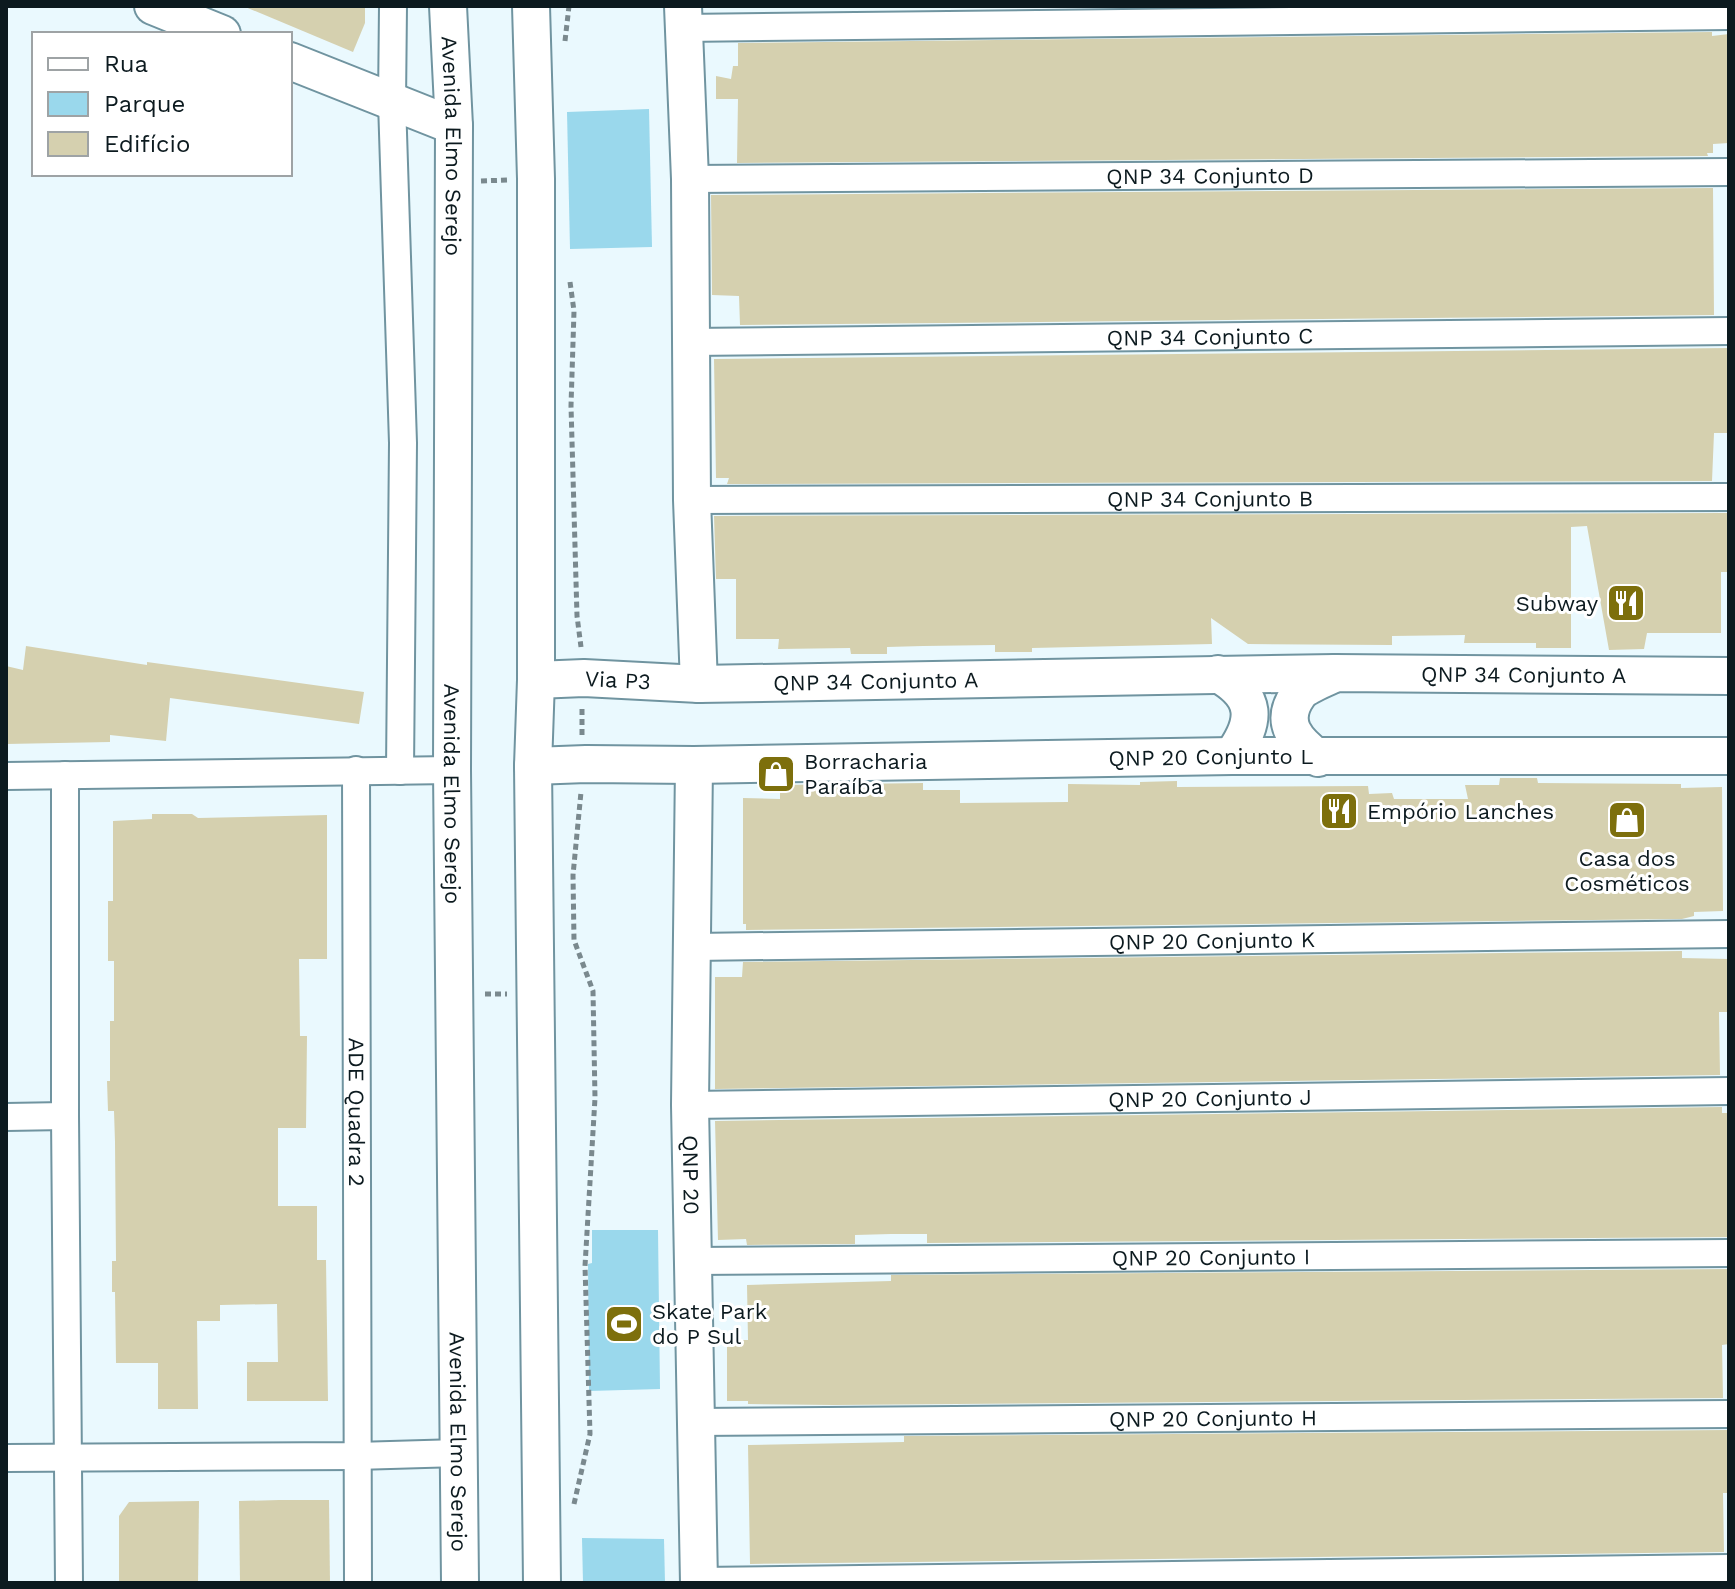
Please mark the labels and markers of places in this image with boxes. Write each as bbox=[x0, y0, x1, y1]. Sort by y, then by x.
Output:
restaurant icon: Subway bbox=[1605, 582, 1647, 624]
place label: Subway bbox=[1516, 591, 1599, 616]
place label: Borracharia Paraíba bbox=[804, 749, 927, 799]
shop icon: Borracharia Paraíba bbox=[755, 753, 797, 795]
restaurant icon: Empório Lanches bbox=[1318, 790, 1360, 832]
place label: Empório Lanches bbox=[1367, 799, 1554, 824]
shop icon: Casa dos Cosméticos bbox=[1606, 799, 1648, 841]
place label: Casa dos Cosméticos bbox=[1564, 846, 1690, 896]
place label: Skate Park do P Sul bbox=[652, 1299, 767, 1349]
sports icon: Skate Park do P Sul bbox=[603, 1303, 645, 1345]

